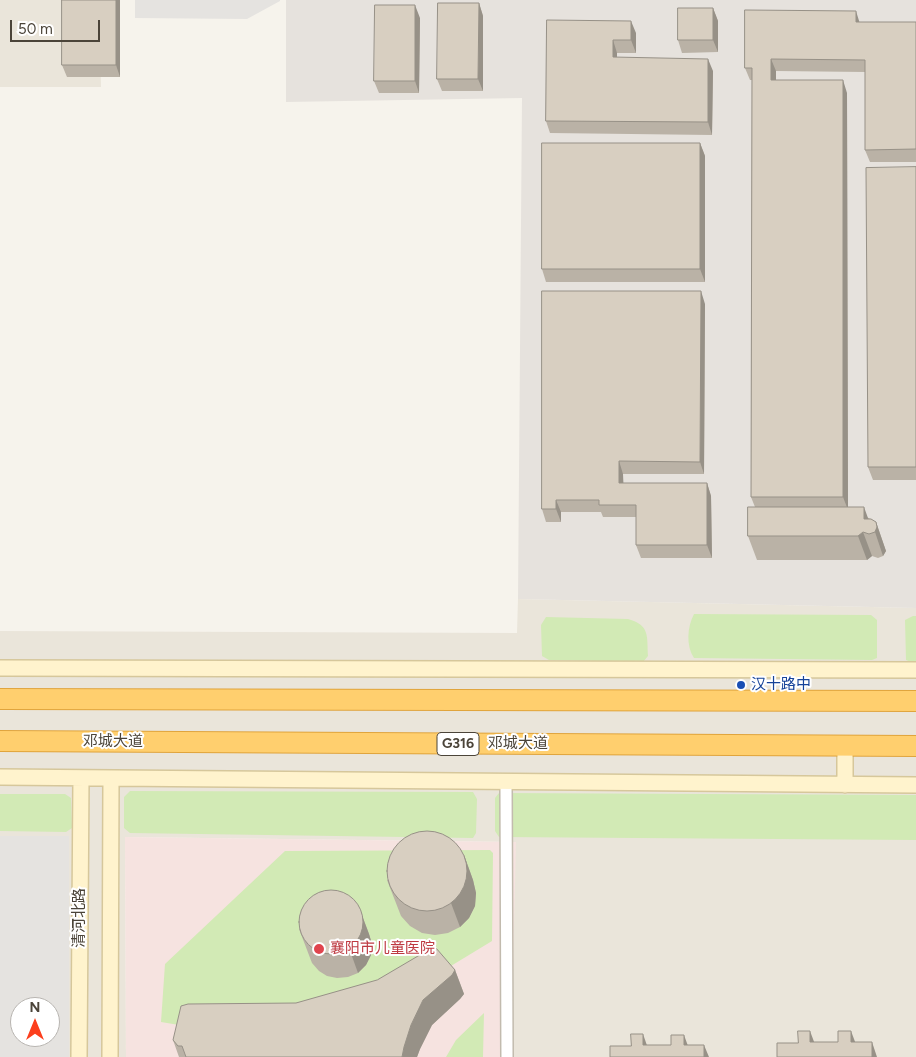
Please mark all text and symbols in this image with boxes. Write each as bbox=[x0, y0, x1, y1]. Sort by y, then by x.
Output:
scale bar bbox=[12, 10, 102, 42]
text: 50 m bbox=[18, 20, 53, 38]
place label: 汉十路中 bbox=[751, 676, 811, 694]
marker: 汉十路中 bbox=[735, 679, 747, 691]
road number: G316 bbox=[437, 732, 479, 756]
street label: 邓城大道 bbox=[83, 733, 143, 751]
street label: 邓城大道 bbox=[488, 735, 548, 753]
street label: 清河北路 bbox=[71, 888, 89, 948]
place label: 襄阳市儿童医院 bbox=[330, 940, 435, 958]
marker: 襄阳市儿童医院 bbox=[312, 942, 326, 956]
north arrow bbox=[10, 997, 60, 1047]
text: N bbox=[30, 999, 40, 1016]

